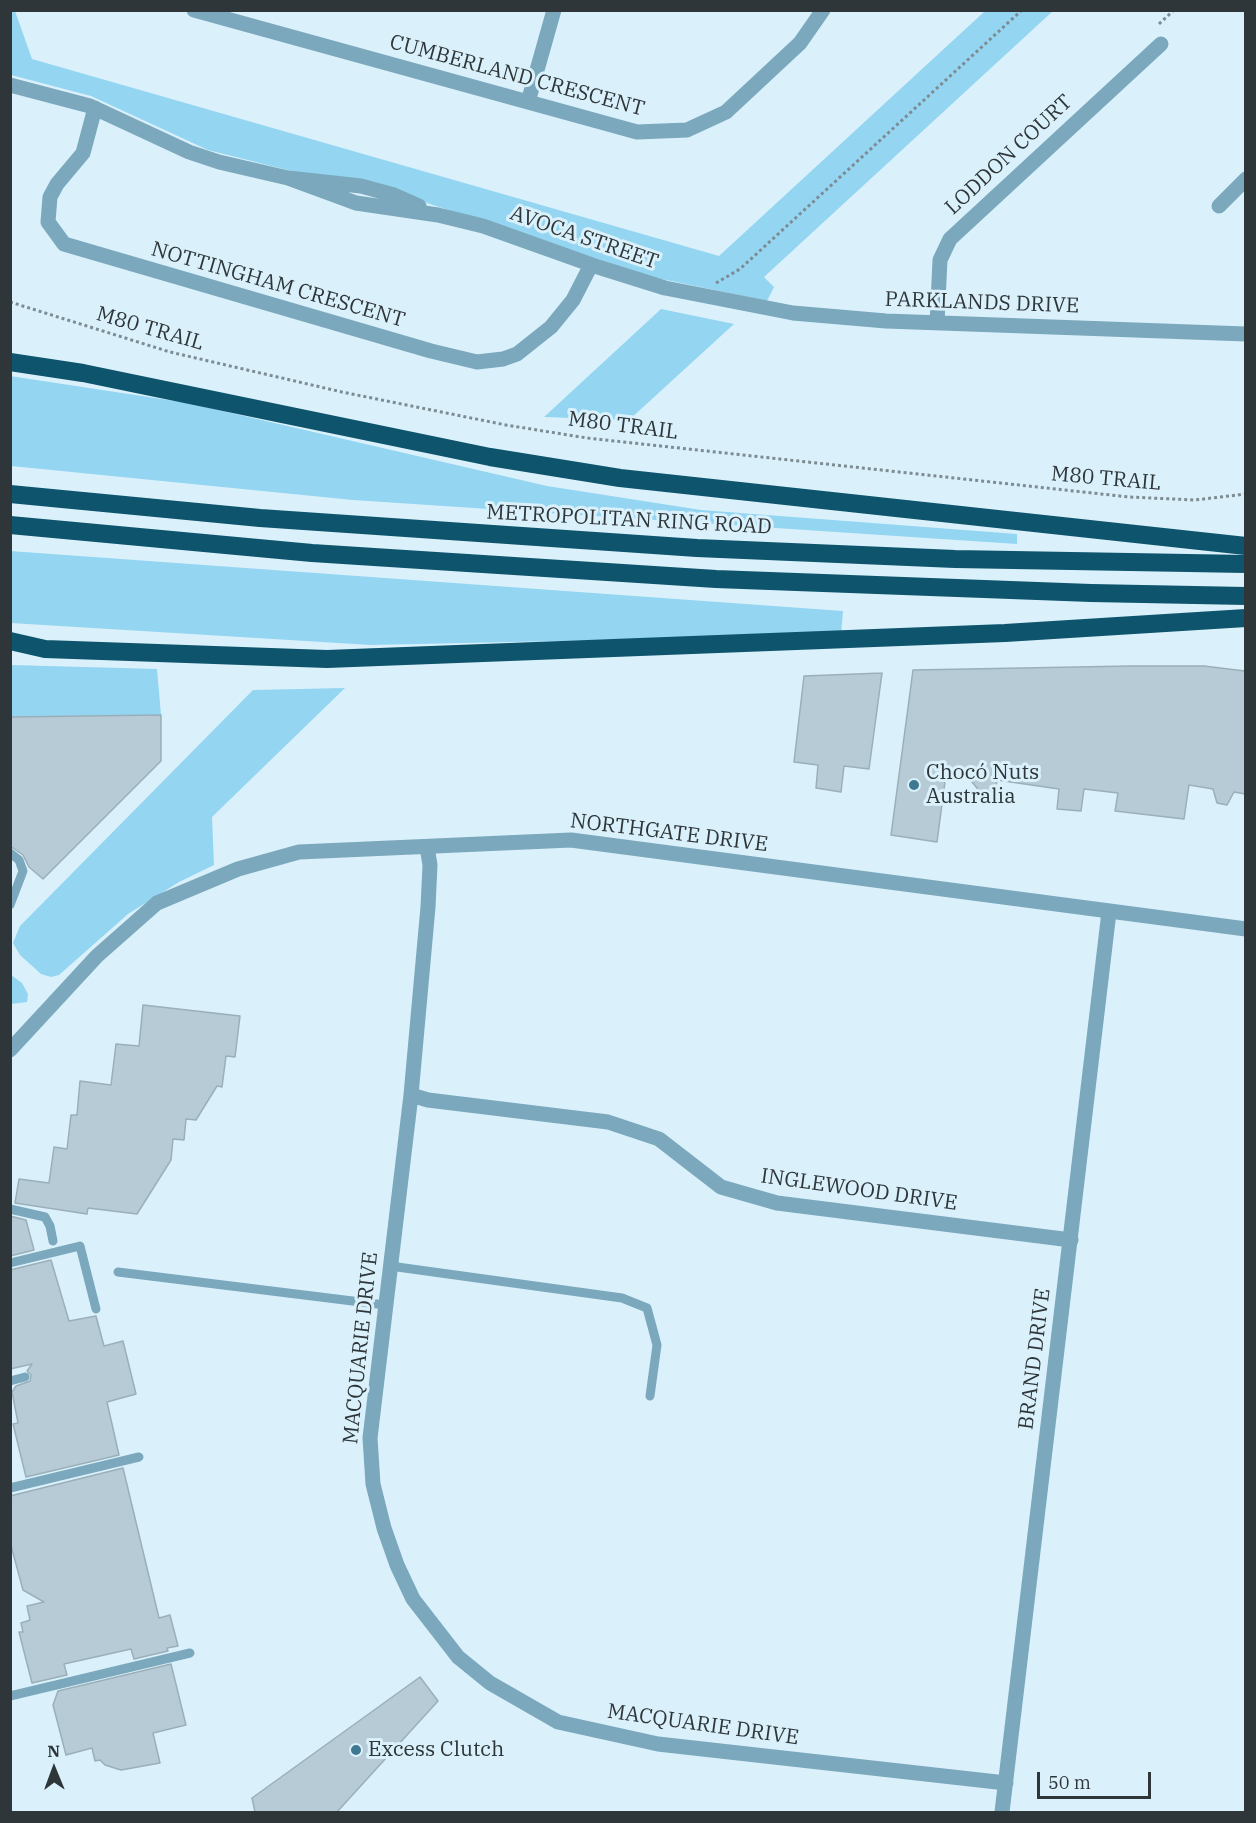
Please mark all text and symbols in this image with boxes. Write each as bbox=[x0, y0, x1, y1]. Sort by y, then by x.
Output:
street label: CUMBERLAND CRESCENT bbox=[387, 30, 647, 122]
street label: LODDON COURT bbox=[940, 90, 1078, 220]
street label: AVOCA STREET bbox=[507, 201, 661, 275]
street label: NOTTINGHAM CRESCENT bbox=[148, 237, 408, 333]
street label: PARKLANDS DRIVE bbox=[884, 287, 1080, 319]
street label: M80 TRAIL bbox=[93, 302, 207, 356]
street label: M80 TRAIL bbox=[567, 407, 679, 445]
street label: M80 TRAIL bbox=[1050, 462, 1162, 496]
street label: METROPOLITAN RING ROAD bbox=[486, 500, 772, 540]
place label: Chocó Nuts Australia bbox=[926, 760, 1039, 810]
marker: Chocó Nuts Australia bbox=[907, 778, 921, 792]
street label: NORTHGATE DRIVE bbox=[569, 808, 769, 858]
street label: INGLEWOOD DRIVE bbox=[759, 1164, 959, 1216]
street label: MACQUARIE DRIVE bbox=[338, 1251, 384, 1445]
street label: BRAND DRIVE bbox=[1014, 1287, 1056, 1431]
street label: MACQUARIE DRIVE bbox=[606, 1699, 800, 1751]
place label: Excess Clutch bbox=[368, 1737, 504, 1763]
north arrow bbox=[24, 1739, 84, 1799]
text: N bbox=[47, 1741, 60, 1761]
marker: Excess Clutch bbox=[349, 1743, 363, 1757]
scale bar bbox=[1040, 1760, 1154, 1798]
text: 50 m bbox=[1048, 1771, 1091, 1794]

